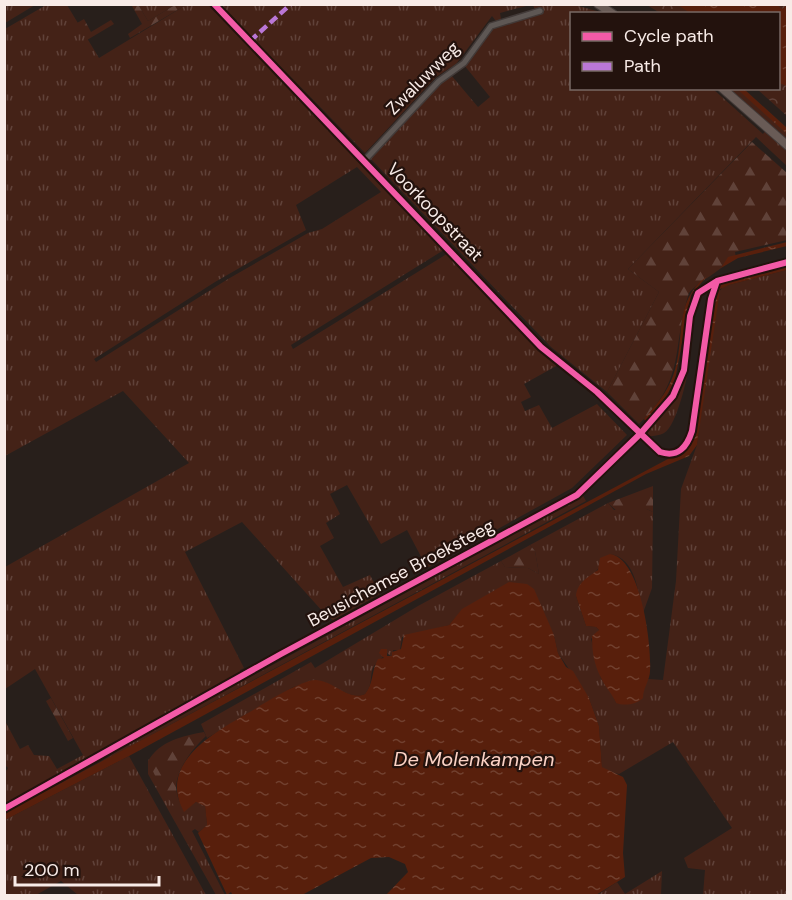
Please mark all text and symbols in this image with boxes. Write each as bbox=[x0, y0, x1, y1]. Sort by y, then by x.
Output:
legend bbox=[570, 12, 780, 90]
text: Cycle path bbox=[624, 24, 714, 48]
street label: Zwaluwweg bbox=[381, 36, 465, 120]
text: Path bbox=[624, 54, 661, 78]
street label: Voorkoopstraat bbox=[382, 157, 488, 267]
street label: Beusichemse Broeksteeg bbox=[303, 514, 499, 632]
water label: De Molenkampen bbox=[394, 746, 554, 772]
scale bar bbox=[15, 849, 159, 887]
text: 200 m bbox=[24, 858, 80, 882]

